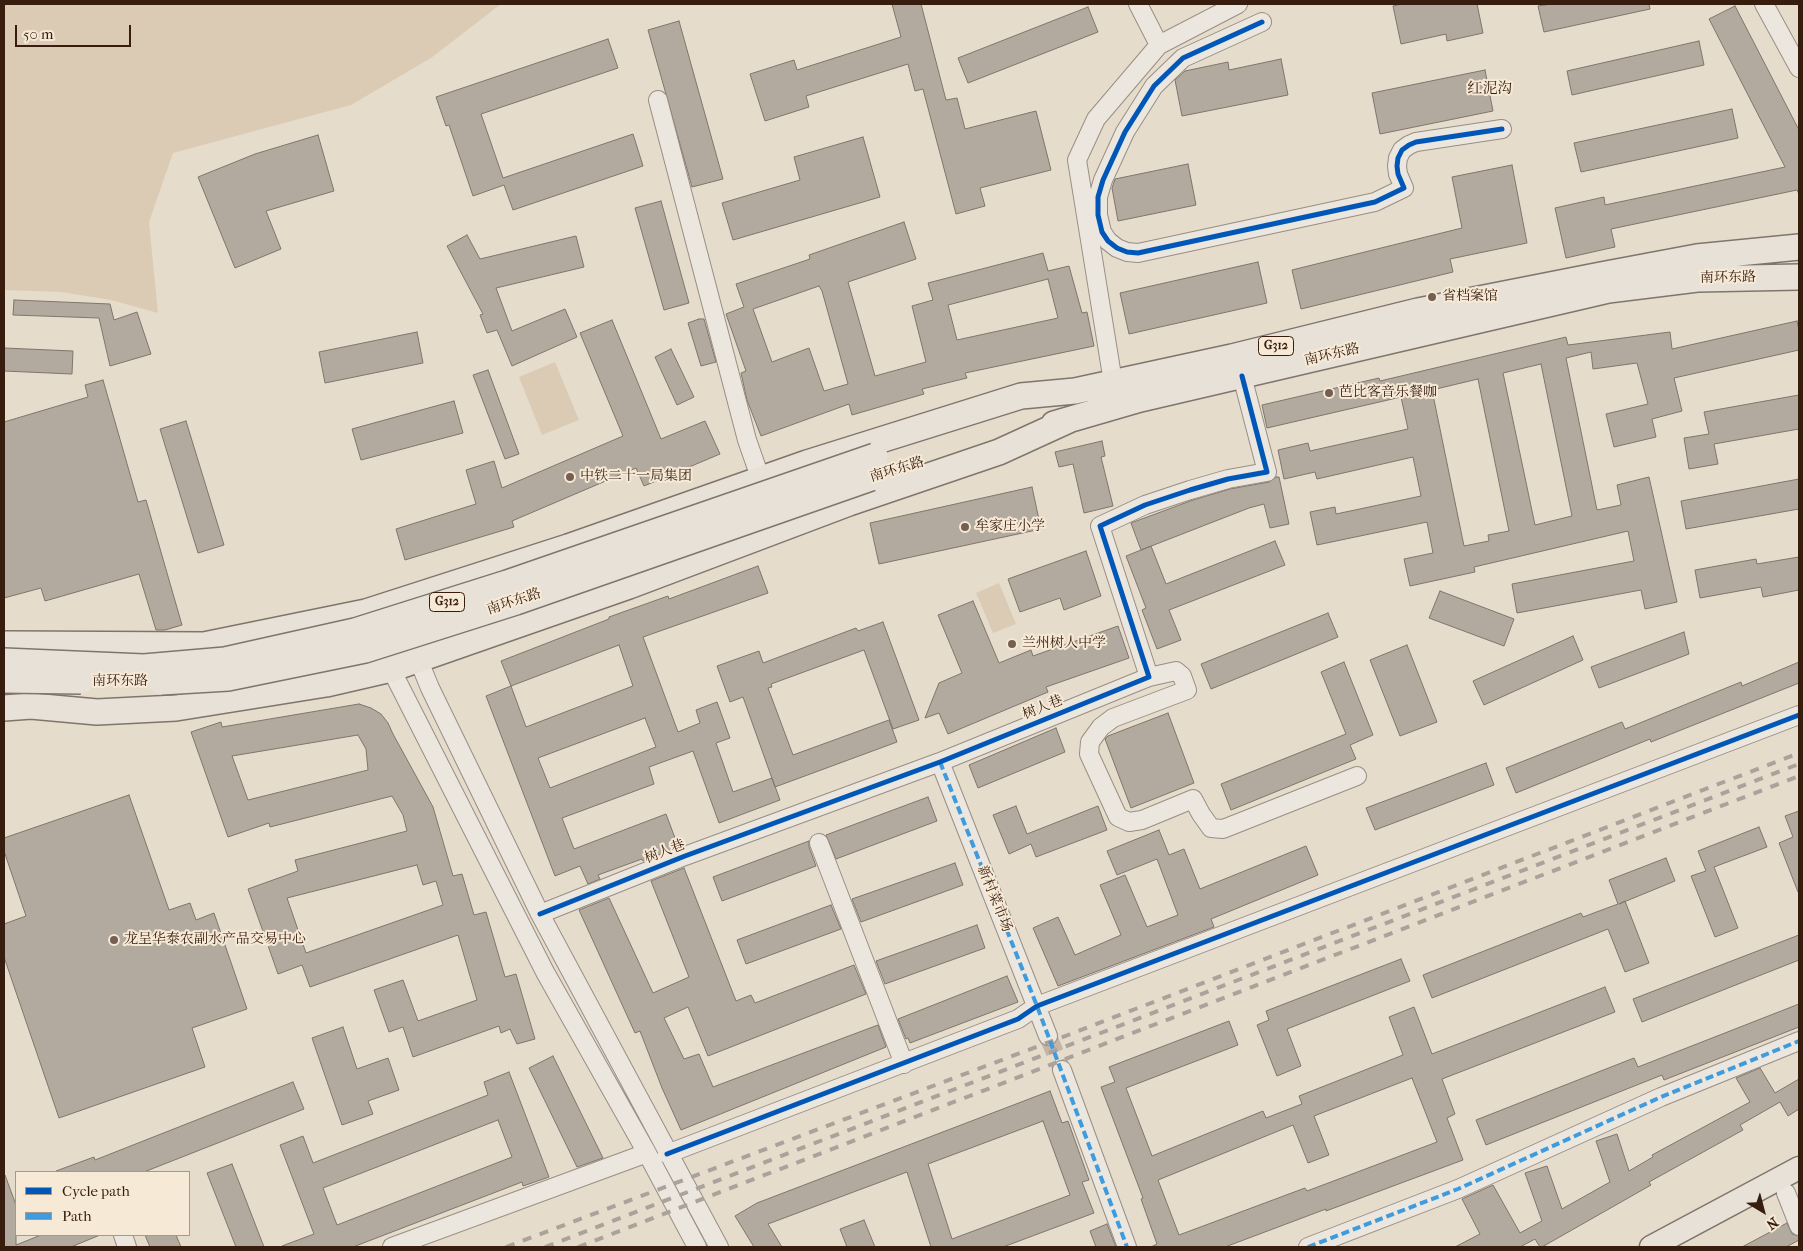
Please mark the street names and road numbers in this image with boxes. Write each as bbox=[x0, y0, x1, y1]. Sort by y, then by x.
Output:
street label: 南环东路 bbox=[1700, 269, 1756, 287]
road number: G312 bbox=[1258, 336, 1294, 356]
street label: 南环东路 bbox=[1303, 341, 1361, 369]
street label: 南环东路 bbox=[868, 454, 926, 486]
street label: 南环东路 bbox=[485, 585, 543, 619]
road number: G312 bbox=[430, 592, 464, 612]
street label: 南环东路 bbox=[92, 674, 148, 690]
street label: 树人巷 bbox=[1020, 692, 1066, 724]
street label: 树人巷 bbox=[642, 837, 688, 867]
street label: 新村菜市场 bbox=[973, 863, 1015, 935]

